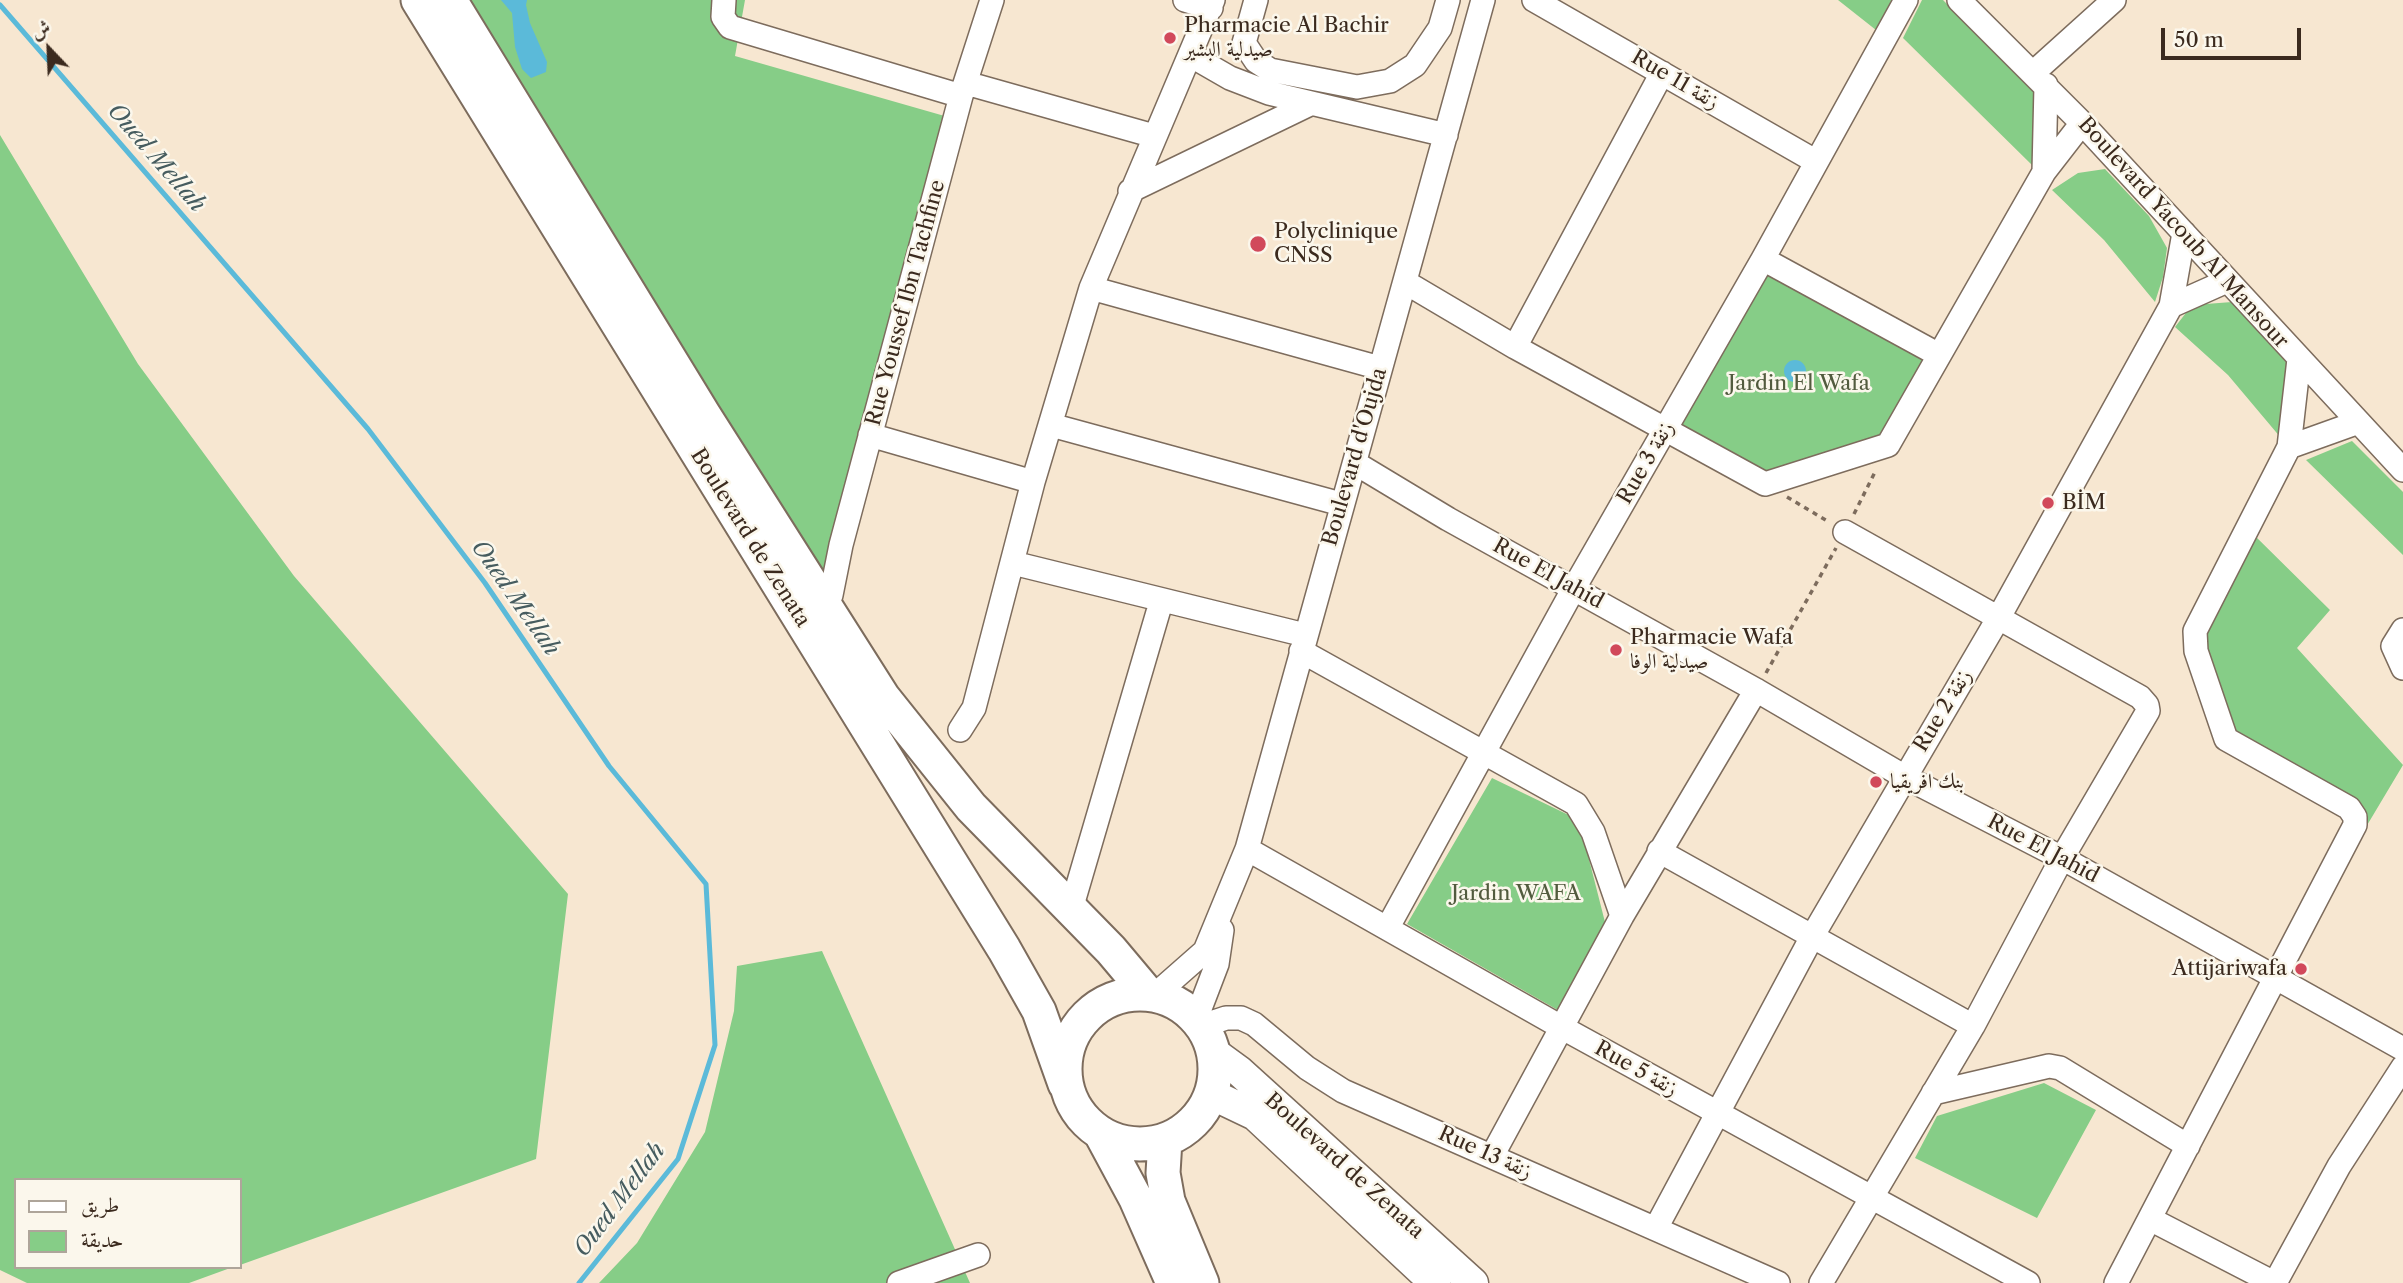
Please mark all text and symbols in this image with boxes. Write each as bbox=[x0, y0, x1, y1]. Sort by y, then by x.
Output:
place label: Pharmacie Al Bachir صيدلية البشير bbox=[1184, 13, 1389, 63]
north arrow bbox=[14, 14, 84, 84]
scale bar bbox=[2165, 14, 2305, 58]
text: ش bbox=[27, 15, 54, 43]
text: 50 m bbox=[2174, 27, 2224, 52]
marker: Pharmacie Al Bachir صيدلية البشير bbox=[1162, 30, 1178, 46]
street label: Rue 11 زنقة bbox=[1627, 45, 1723, 115]
water label: Oued Mellah bbox=[101, 98, 211, 218]
street label: Boulevard Yacoub Al Mansour bbox=[2072, 112, 2294, 354]
street label: Rue Youssef Ibn Tachfine bbox=[861, 177, 951, 429]
place label: Polyclinique CNSS bbox=[1274, 219, 1398, 269]
marker: Polyclinique CNSS bbox=[1248, 234, 1268, 254]
street label: Boulevard d'Oujda bbox=[1317, 365, 1393, 549]
park label: Jardin El Wafa bbox=[1728, 371, 1870, 397]
street label: Rue 3 زنقة bbox=[1612, 417, 1680, 509]
street label: Boulevard de Zenata bbox=[685, 444, 815, 632]
place label: BİM bbox=[2062, 490, 2106, 516]
marker: BİM bbox=[2040, 495, 2056, 511]
street label: Rue El Jahid bbox=[1488, 533, 1608, 615]
water label: Oued Mellah bbox=[465, 535, 565, 661]
place label: Pharmacie Wafa صيدلية الوفا bbox=[1630, 625, 1793, 675]
marker: Pharmacie Wafa صيدلية الوفا bbox=[1608, 642, 1624, 658]
street label: Rue 2 زنقة bbox=[1909, 665, 1977, 757]
place label: بنك افريقيا bbox=[1890, 769, 1964, 795]
marker: بنك افريقيا bbox=[1868, 774, 1884, 790]
street label: Rue El Jahid bbox=[1983, 809, 2103, 889]
park label: Jardin WAFA bbox=[1451, 881, 1581, 907]
place label: Attijariwafa bbox=[2172, 956, 2287, 982]
marker: Attijariwafa bbox=[2293, 961, 2309, 977]
street label: Rue 5 زنقة bbox=[1590, 1036, 1682, 1102]
street label: Boulevard de Zenata bbox=[1259, 1088, 1429, 1244]
street label: Rue 13 زنقة bbox=[1434, 1121, 1536, 1185]
water label: Oued Mellah bbox=[568, 1138, 672, 1262]
legend bbox=[14, 1178, 242, 1269]
text: طريق bbox=[81, 1192, 119, 1217]
text: حديقة bbox=[81, 1227, 124, 1252]

